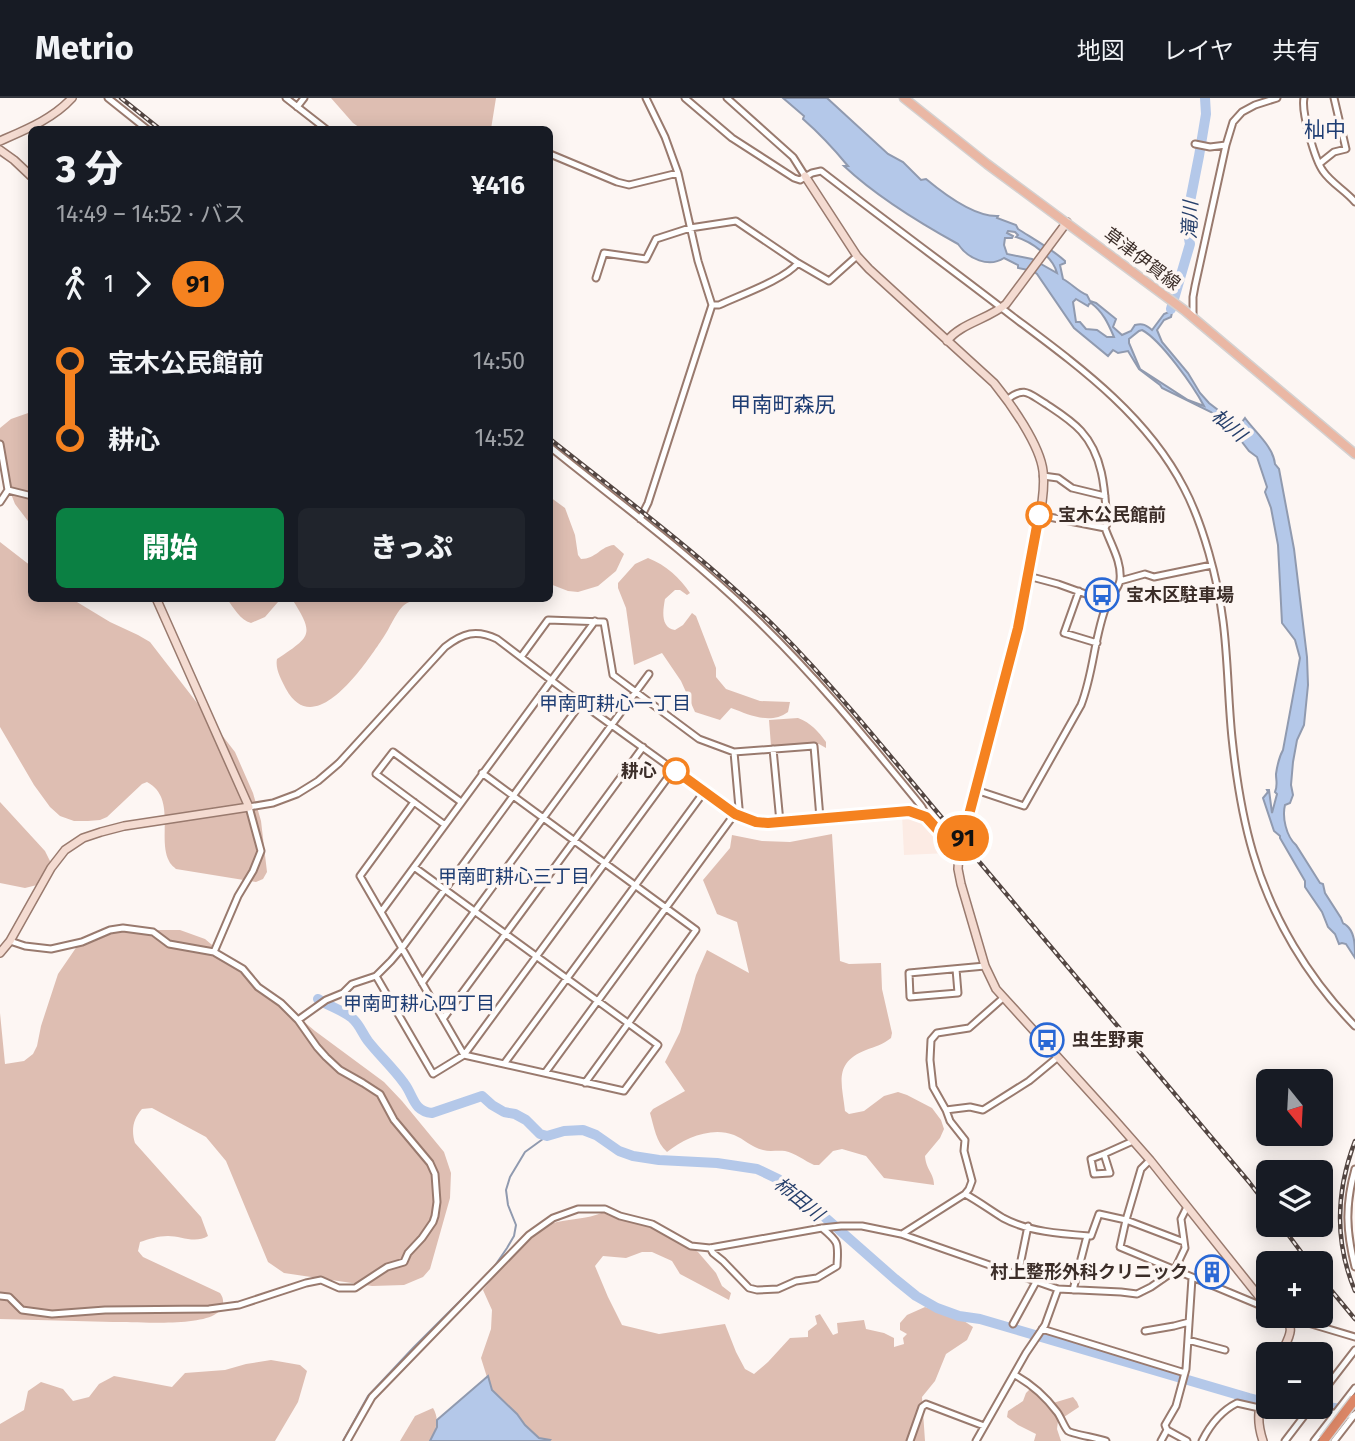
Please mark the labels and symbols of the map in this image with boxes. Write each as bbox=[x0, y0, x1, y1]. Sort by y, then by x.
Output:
district label: 杣中 bbox=[1304, 117, 1346, 143]
water label: 滝川 bbox=[1178, 199, 1202, 239]
street label: 草津伊賀線 bbox=[1099, 223, 1185, 295]
district label: 甲南町森尻 bbox=[731, 392, 836, 418]
water label: 杣川 bbox=[1207, 404, 1252, 447]
marker: 宝木公民館前 bbox=[1026, 502, 1052, 528]
place label: 宝木公民館前 bbox=[1058, 504, 1166, 526]
bus stop icon: 宝木区駐車場 bbox=[1083, 576, 1121, 614]
place label: 宝木区駐車場 bbox=[1126, 584, 1234, 606]
district label: 甲南町耕心一丁目 bbox=[539, 692, 691, 715]
marker: 耕心 bbox=[663, 758, 689, 784]
place label: 耕心 bbox=[621, 760, 657, 782]
line badge: 91 bbox=[932, 815, 995, 861]
district label: 甲南町耕心三丁目 bbox=[438, 865, 590, 888]
district label: 甲南町耕心四丁目 bbox=[343, 992, 495, 1015]
bus stop icon: 虫生野東 bbox=[1028, 1021, 1066, 1059]
place label: 虫生野東 bbox=[1072, 1029, 1144, 1051]
north arrow bbox=[1256, 1069, 1334, 1146]
water label: 柿田川 bbox=[770, 1172, 830, 1227]
building icon: 村上整形外科クリニック bbox=[1193, 1253, 1231, 1291]
place label: 村上整形外科クリニック bbox=[990, 1261, 1188, 1283]

